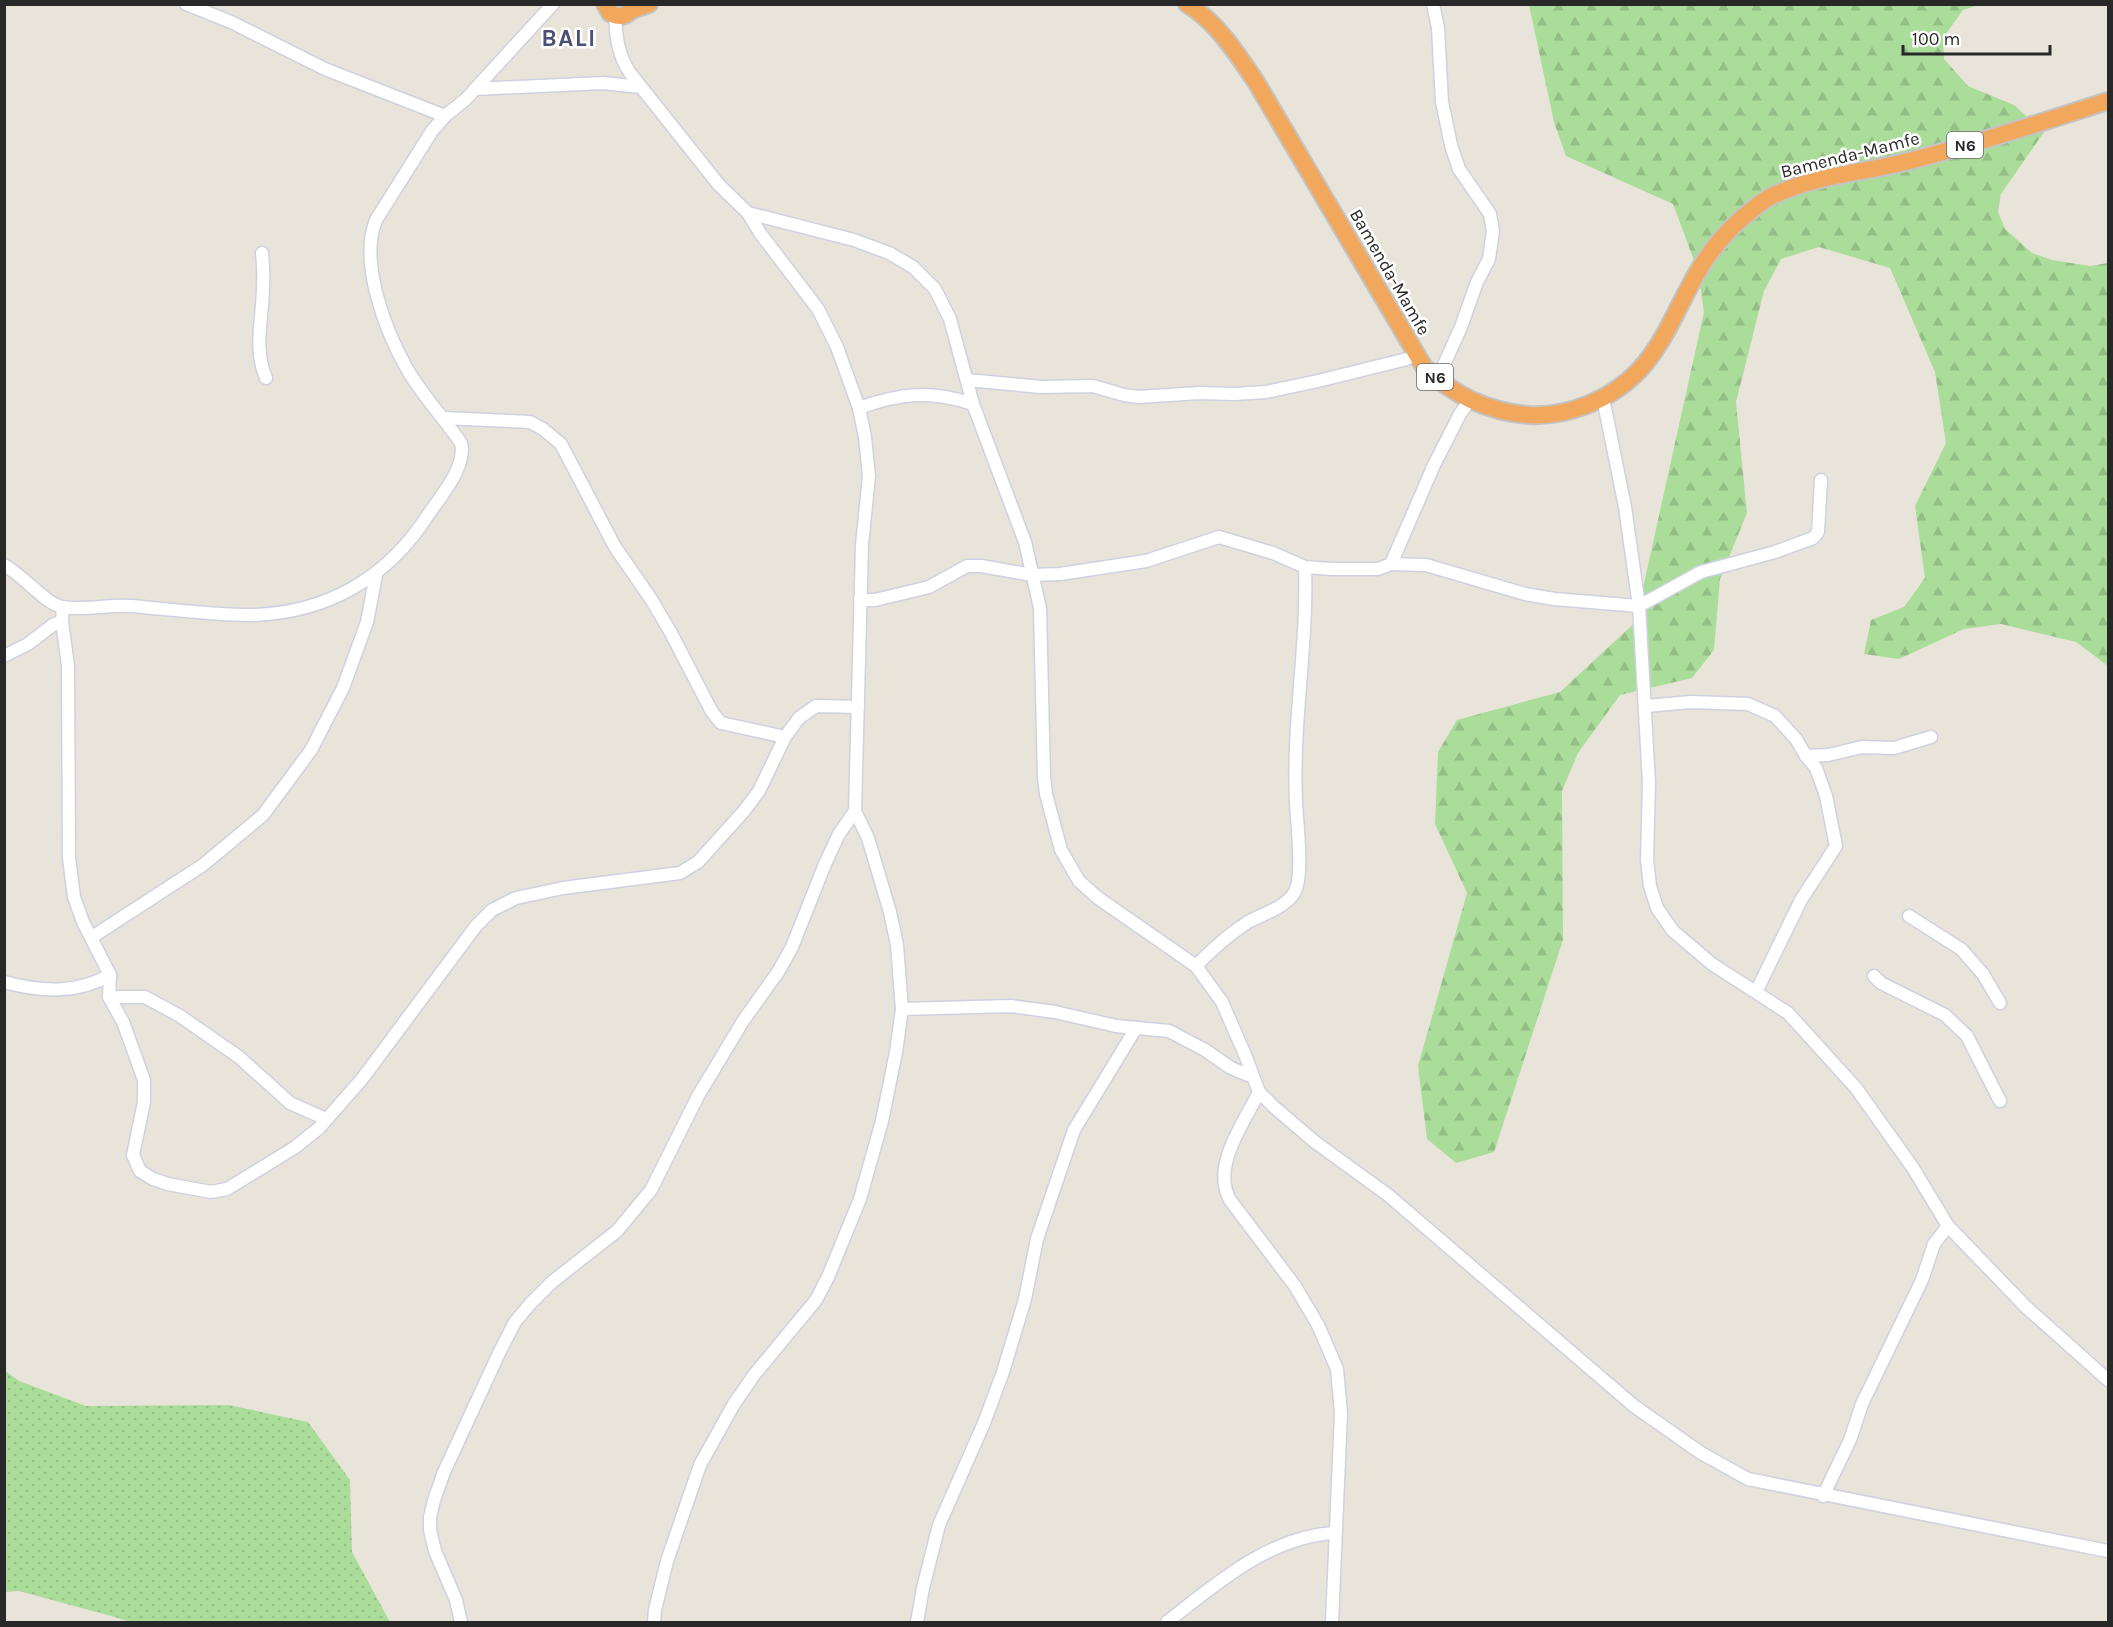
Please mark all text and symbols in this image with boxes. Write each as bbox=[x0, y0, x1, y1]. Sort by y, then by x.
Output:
scale bar bbox=[1903, 18, 2050, 56]
district label: BALI bbox=[541, 24, 597, 52]
text: 100 m bbox=[1912, 28, 1960, 50]
street label: Bamenda-Mamfe bbox=[1778, 127, 1922, 183]
road number: N6 bbox=[1947, 132, 1983, 158]
street label: Bamenda-Mamfe bbox=[1345, 205, 1435, 339]
road number: N6 bbox=[1417, 364, 1453, 390]

